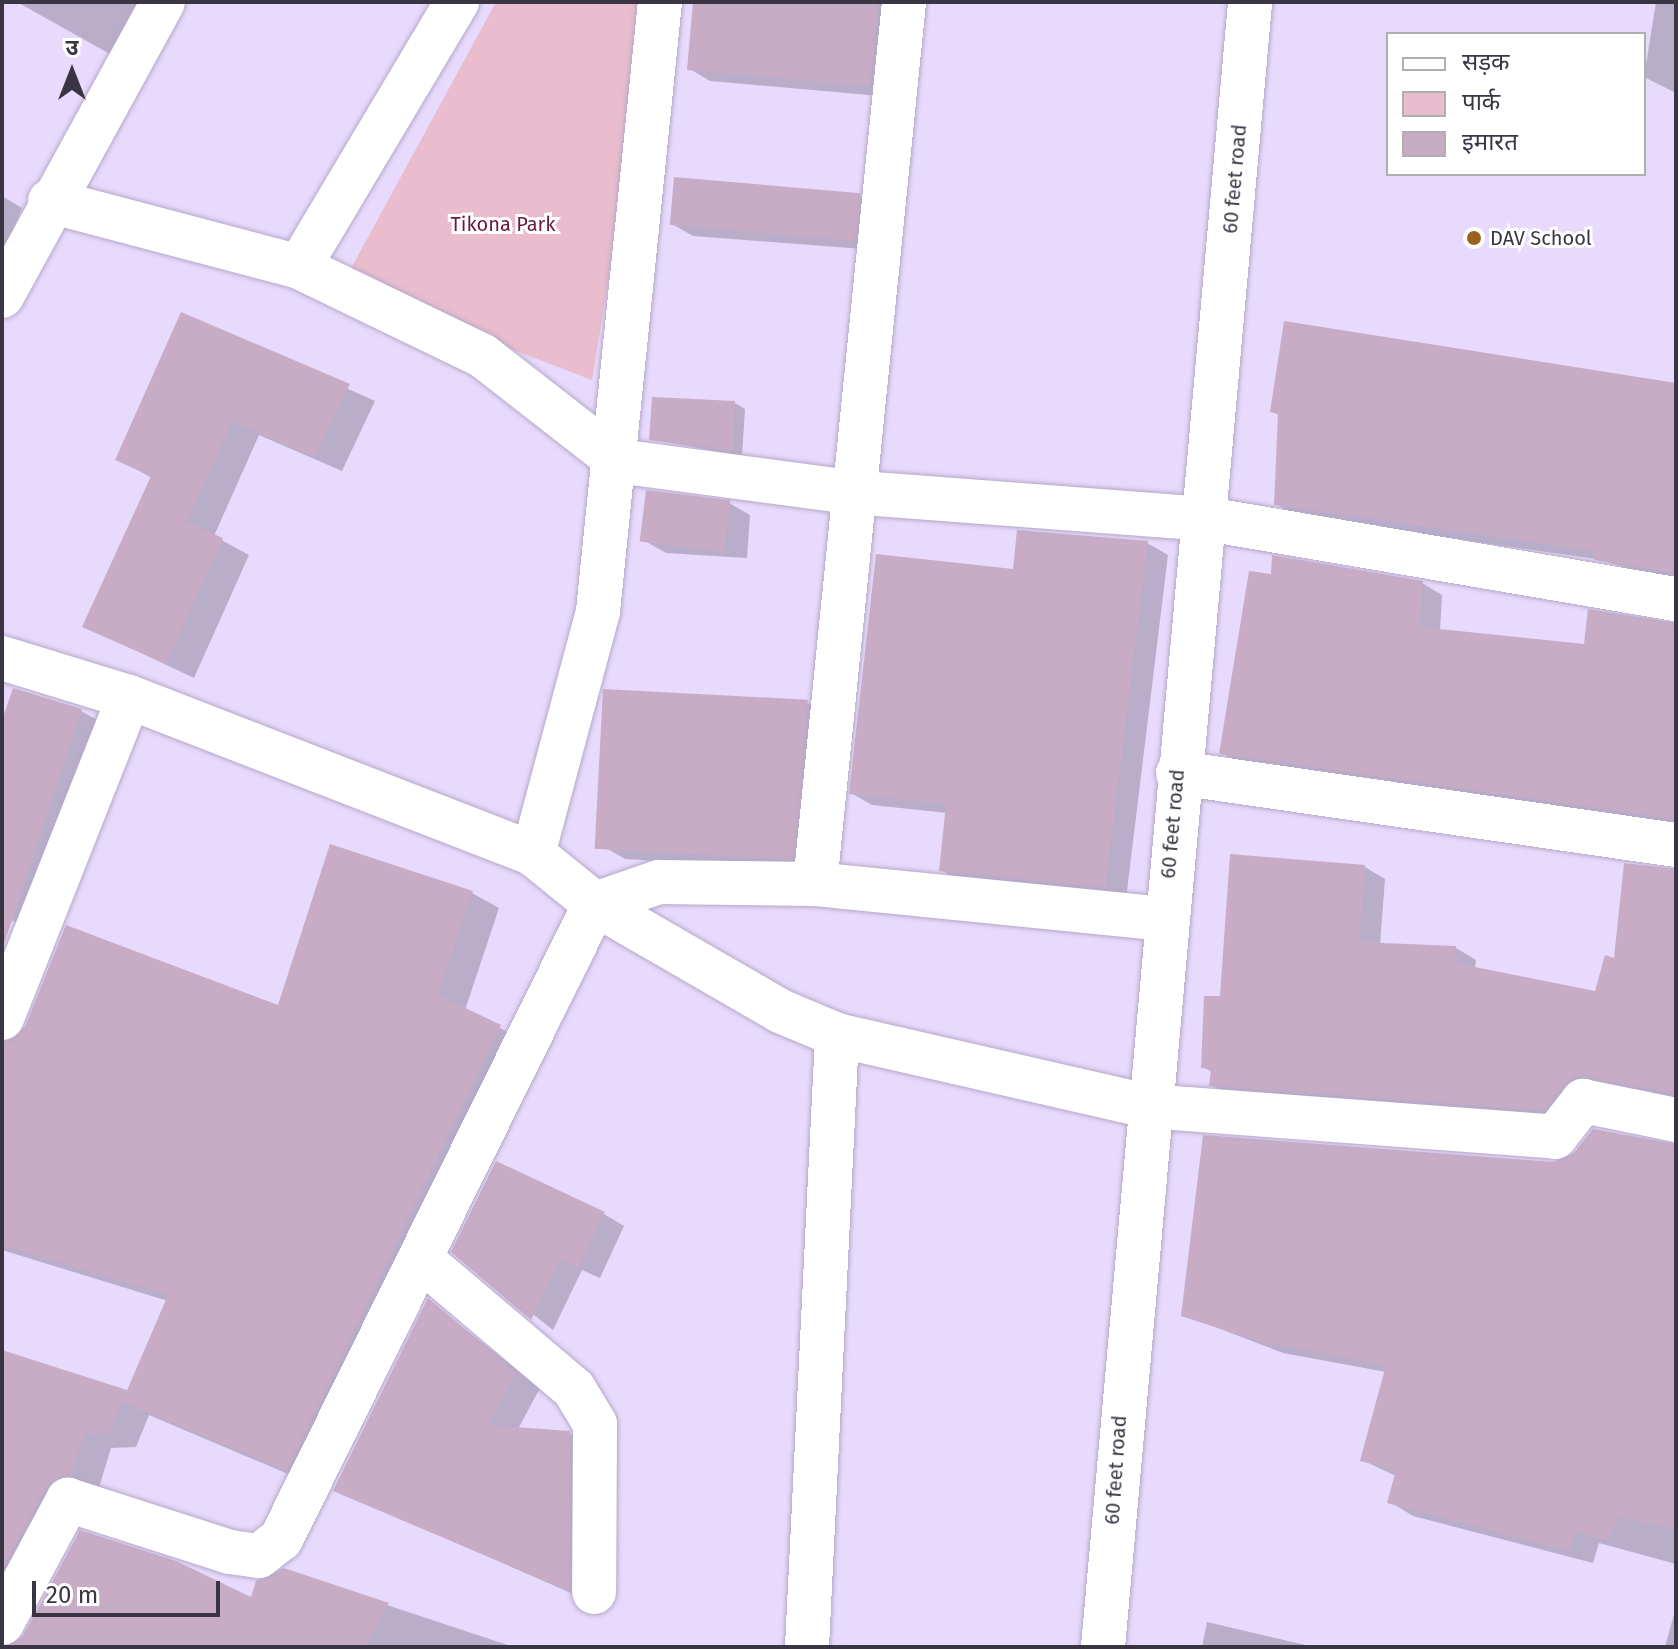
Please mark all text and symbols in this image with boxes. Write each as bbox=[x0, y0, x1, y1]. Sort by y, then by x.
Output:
north arrow bbox=[32, 32, 112, 112]
legend bbox=[1386, 32, 1646, 176]
text: उ bbox=[66, 34, 78, 61]
text: सड़क bbox=[1462, 48, 1510, 76]
text: पार्क bbox=[1462, 88, 1500, 116]
street label: 60 feet road bbox=[1218, 123, 1252, 235]
text: इमारत bbox=[1462, 128, 1518, 156]
park label: Tikona Park bbox=[451, 212, 555, 236]
place label: DAV School bbox=[1490, 226, 1592, 250]
marker: DAV School bbox=[1465, 229, 1483, 247]
street label: 60 feet road bbox=[1156, 768, 1190, 880]
street label: 60 feet road bbox=[1100, 1415, 1132, 1525]
scale bar bbox=[36, 1565, 224, 1615]
text: 20 m bbox=[46, 1581, 98, 1609]

